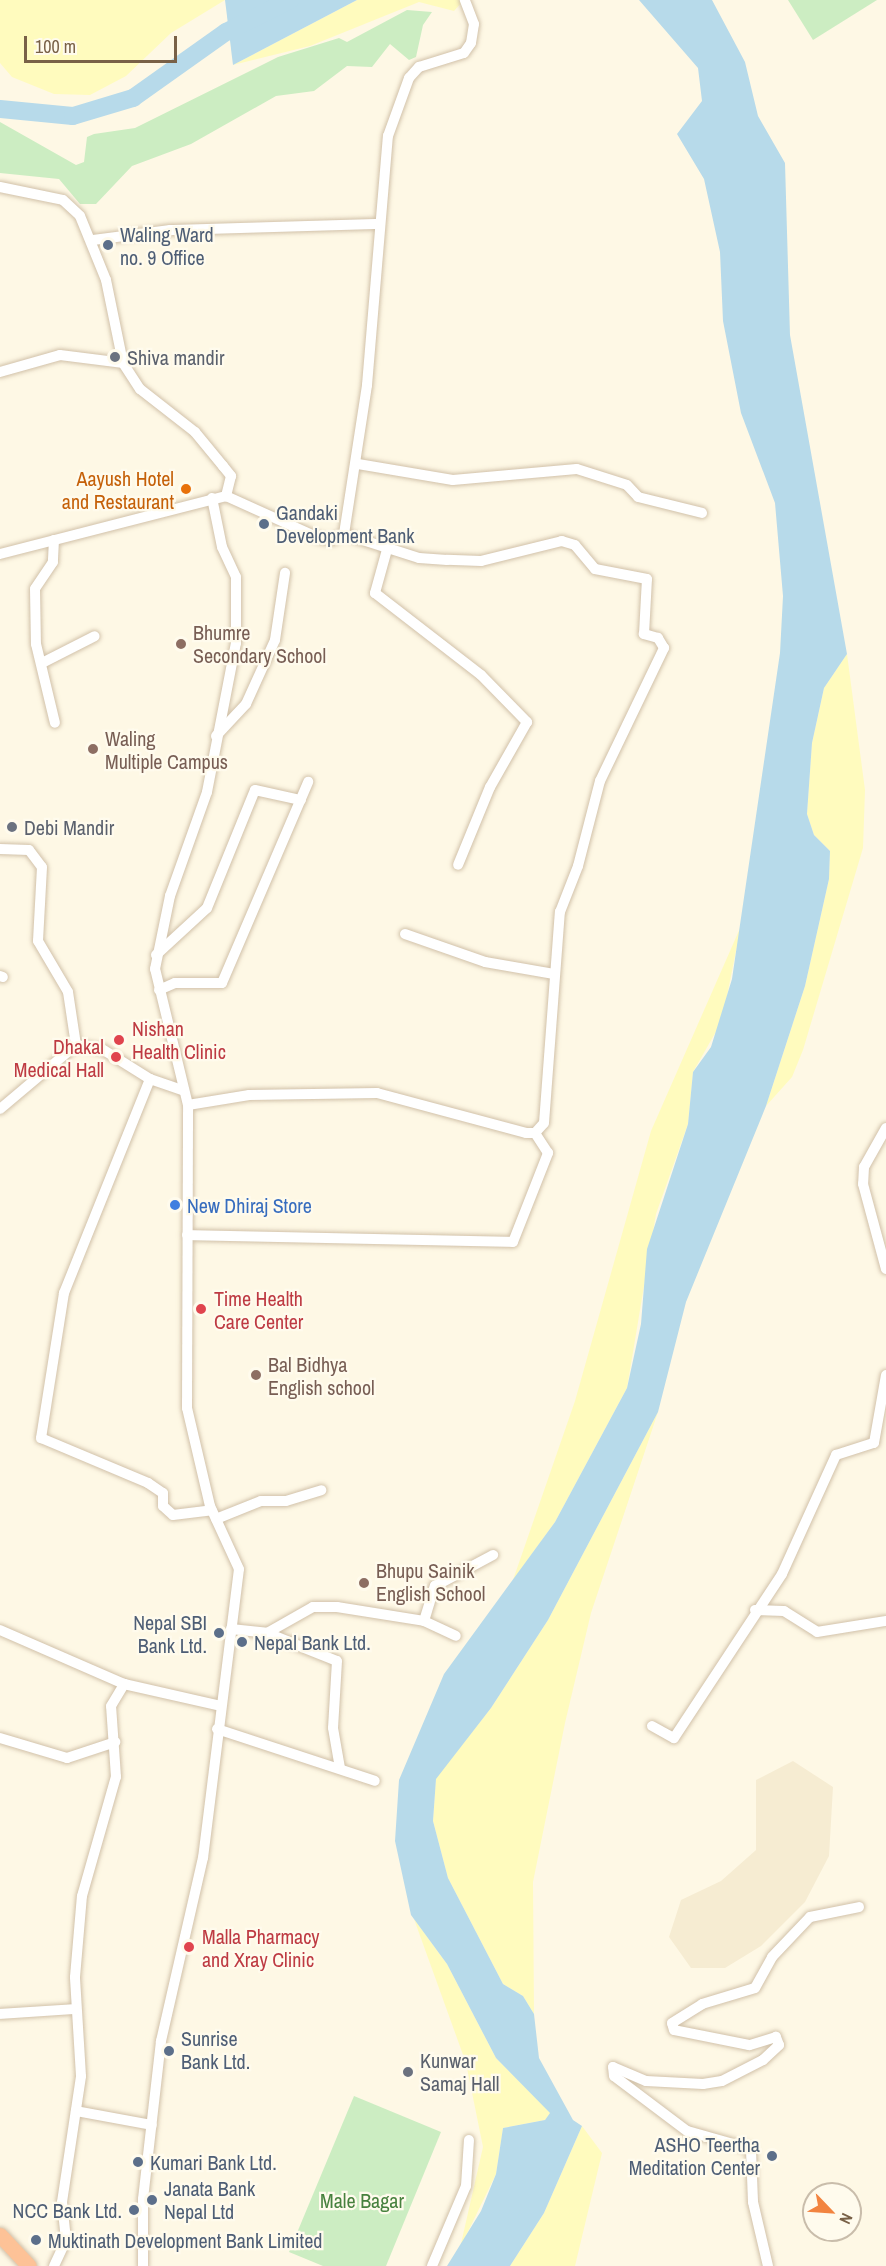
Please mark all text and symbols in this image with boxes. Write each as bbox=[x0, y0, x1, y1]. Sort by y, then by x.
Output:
scale bar bbox=[27, 24, 180, 62]
text: 100 m bbox=[35, 34, 76, 59]
place label: Waling Ward no. 9 Office bbox=[120, 222, 214, 269]
marker: Waling Ward no. 9 Office bbox=[101, 238, 115, 252]
place label: Shiva mandir bbox=[127, 345, 225, 369]
marker: Shiva mandir bbox=[108, 350, 122, 364]
place label: Aayush Hotel and Restaurant bbox=[62, 466, 174, 513]
marker: Aayush Hotel and Restaurant bbox=[179, 482, 193, 496]
place label: Gandaki Development Bank bbox=[276, 500, 415, 547]
marker: Gandaki Development Bank bbox=[257, 517, 271, 531]
place label: Bhumre Secondary School bbox=[193, 620, 326, 667]
marker: Bhumre Secondary School bbox=[174, 637, 188, 651]
place label: Waling Multiple Campus bbox=[105, 726, 228, 773]
marker: Waling Multiple Campus bbox=[86, 742, 100, 756]
place label: Debi Mandir bbox=[24, 815, 114, 839]
marker: Debi Mandir bbox=[5, 820, 19, 834]
place label: Nishan Health Clinic bbox=[132, 1016, 226, 1063]
marker: Nishan Health Clinic bbox=[110, 1031, 128, 1049]
place label: Dhakal Medical Hall bbox=[14, 1034, 104, 1081]
marker: Dhakal Medical Hall bbox=[109, 1050, 123, 1064]
place label: New Dhiraj Store bbox=[187, 1193, 312, 1217]
marker: New Dhiraj Store bbox=[168, 1198, 182, 1212]
place label: Time Health Care Center bbox=[214, 1286, 303, 1333]
marker: Time Health Care Center bbox=[192, 1300, 210, 1318]
place label: Bal Bidhya English school bbox=[268, 1352, 375, 1399]
marker: Bal Bidhya English school bbox=[249, 1368, 263, 1382]
place label: Bhupu Sainik English School bbox=[376, 1559, 485, 1606]
marker: Bhupu Sainik English School bbox=[357, 1576, 371, 1590]
place label: Nepal SBI Bank Ltd. bbox=[133, 1610, 207, 1657]
marker: Nepal SBI Bank Ltd. bbox=[212, 1626, 226, 1640]
place label: Nepal Bank Ltd. bbox=[254, 1630, 371, 1654]
marker: Nepal Bank Ltd. bbox=[235, 1635, 249, 1649]
place label: Malla Pharmacy and Xray Clinic bbox=[202, 1924, 320, 1971]
marker: Malla Pharmacy and Xray Clinic bbox=[180, 1938, 198, 1956]
place label: Sunrise Bank Ltd. bbox=[181, 2027, 250, 2074]
marker: Sunrise Bank Ltd. bbox=[162, 2044, 176, 2058]
place label: Kunwar Samaj Hall bbox=[420, 2048, 499, 2095]
marker: Kunwar Samaj Hall bbox=[401, 2065, 415, 2079]
place label: ASHO Teertha Meditation Center bbox=[629, 2132, 760, 2179]
marker: ASHO Teertha Meditation Center bbox=[765, 2149, 779, 2163]
place label: Kumari Bank Ltd. bbox=[150, 2150, 277, 2174]
marker: Kumari Bank Ltd. bbox=[131, 2155, 145, 2169]
place label: Janata Bank Nepal Ltd bbox=[164, 2176, 255, 2223]
north arrow bbox=[802, 2182, 862, 2242]
park label: Male Bagar bbox=[320, 2188, 404, 2212]
marker: Janata Bank Nepal Ltd bbox=[145, 2193, 159, 2207]
place label: NCC Bank Ltd. bbox=[13, 2198, 122, 2222]
marker: NCC Bank Ltd. bbox=[127, 2203, 141, 2217]
text: N bbox=[835, 2210, 858, 2228]
place label: Muktinath Development Bank Limited bbox=[48, 2228, 322, 2252]
marker: Muktinath Development Bank Limited bbox=[29, 2233, 43, 2247]

